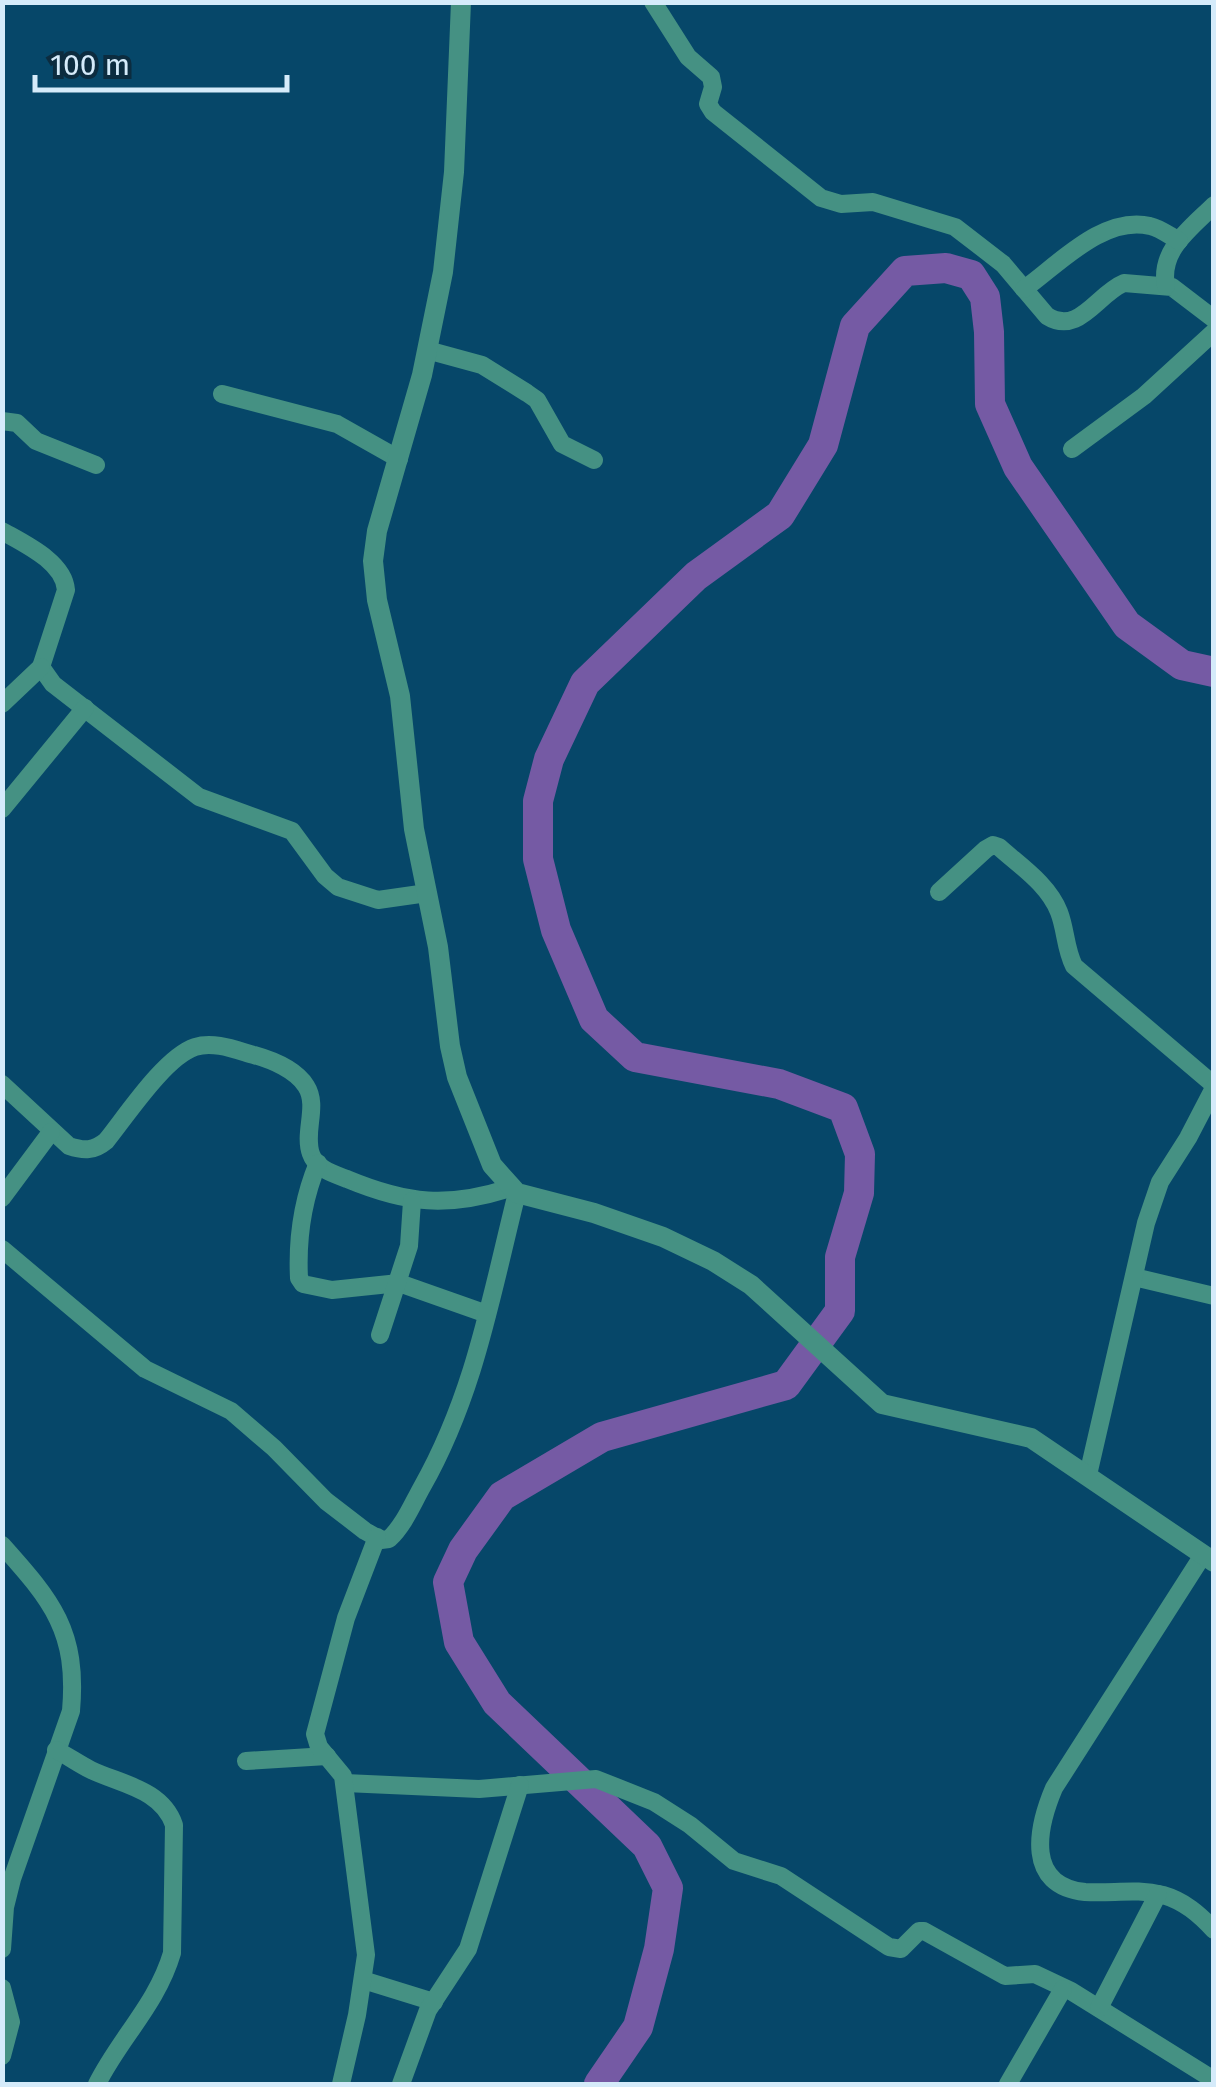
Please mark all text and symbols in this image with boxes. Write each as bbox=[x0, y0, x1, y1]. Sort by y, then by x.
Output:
scale bar bbox=[35, 30, 288, 92]
text: 100 m bbox=[50, 47, 130, 83]

